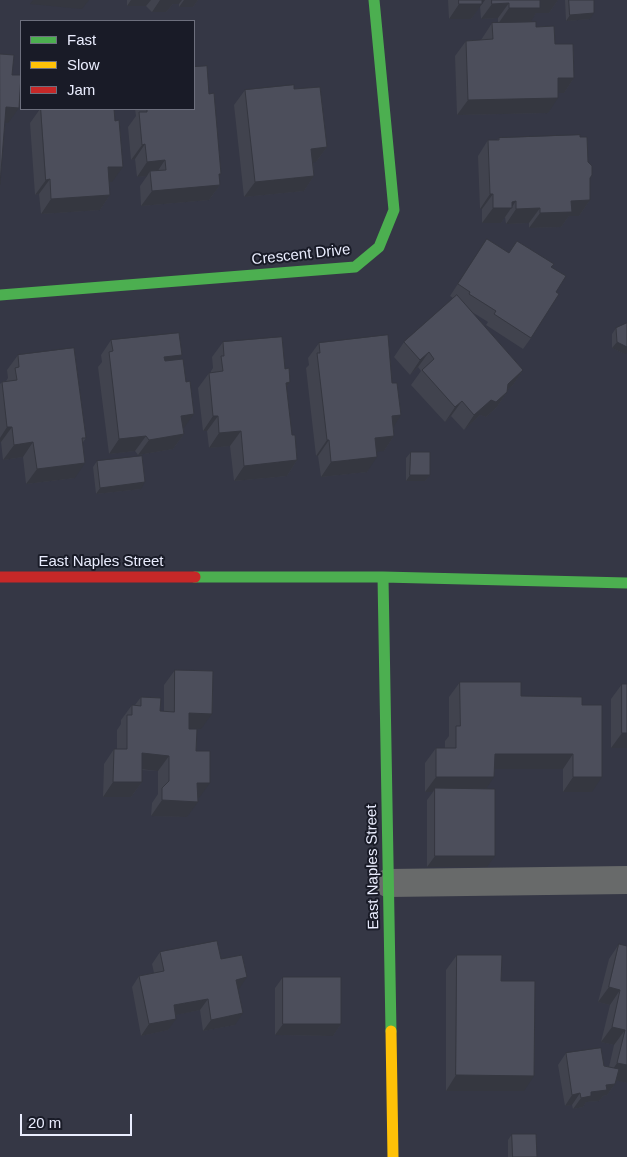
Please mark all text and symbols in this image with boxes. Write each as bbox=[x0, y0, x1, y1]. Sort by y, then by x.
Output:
legend bbox=[20, 20, 195, 110]
text: Fast bbox=[67, 31, 96, 48]
text: Slow bbox=[67, 56, 100, 73]
text: Jam bbox=[67, 81, 95, 98]
street label: Crescent Drive bbox=[251, 241, 351, 269]
street label: East Naples Street bbox=[38, 553, 164, 571]
street label: East Naples Street bbox=[363, 804, 383, 930]
scale bar bbox=[22, 1104, 135, 1136]
text: 20 m bbox=[28, 1114, 61, 1131]

